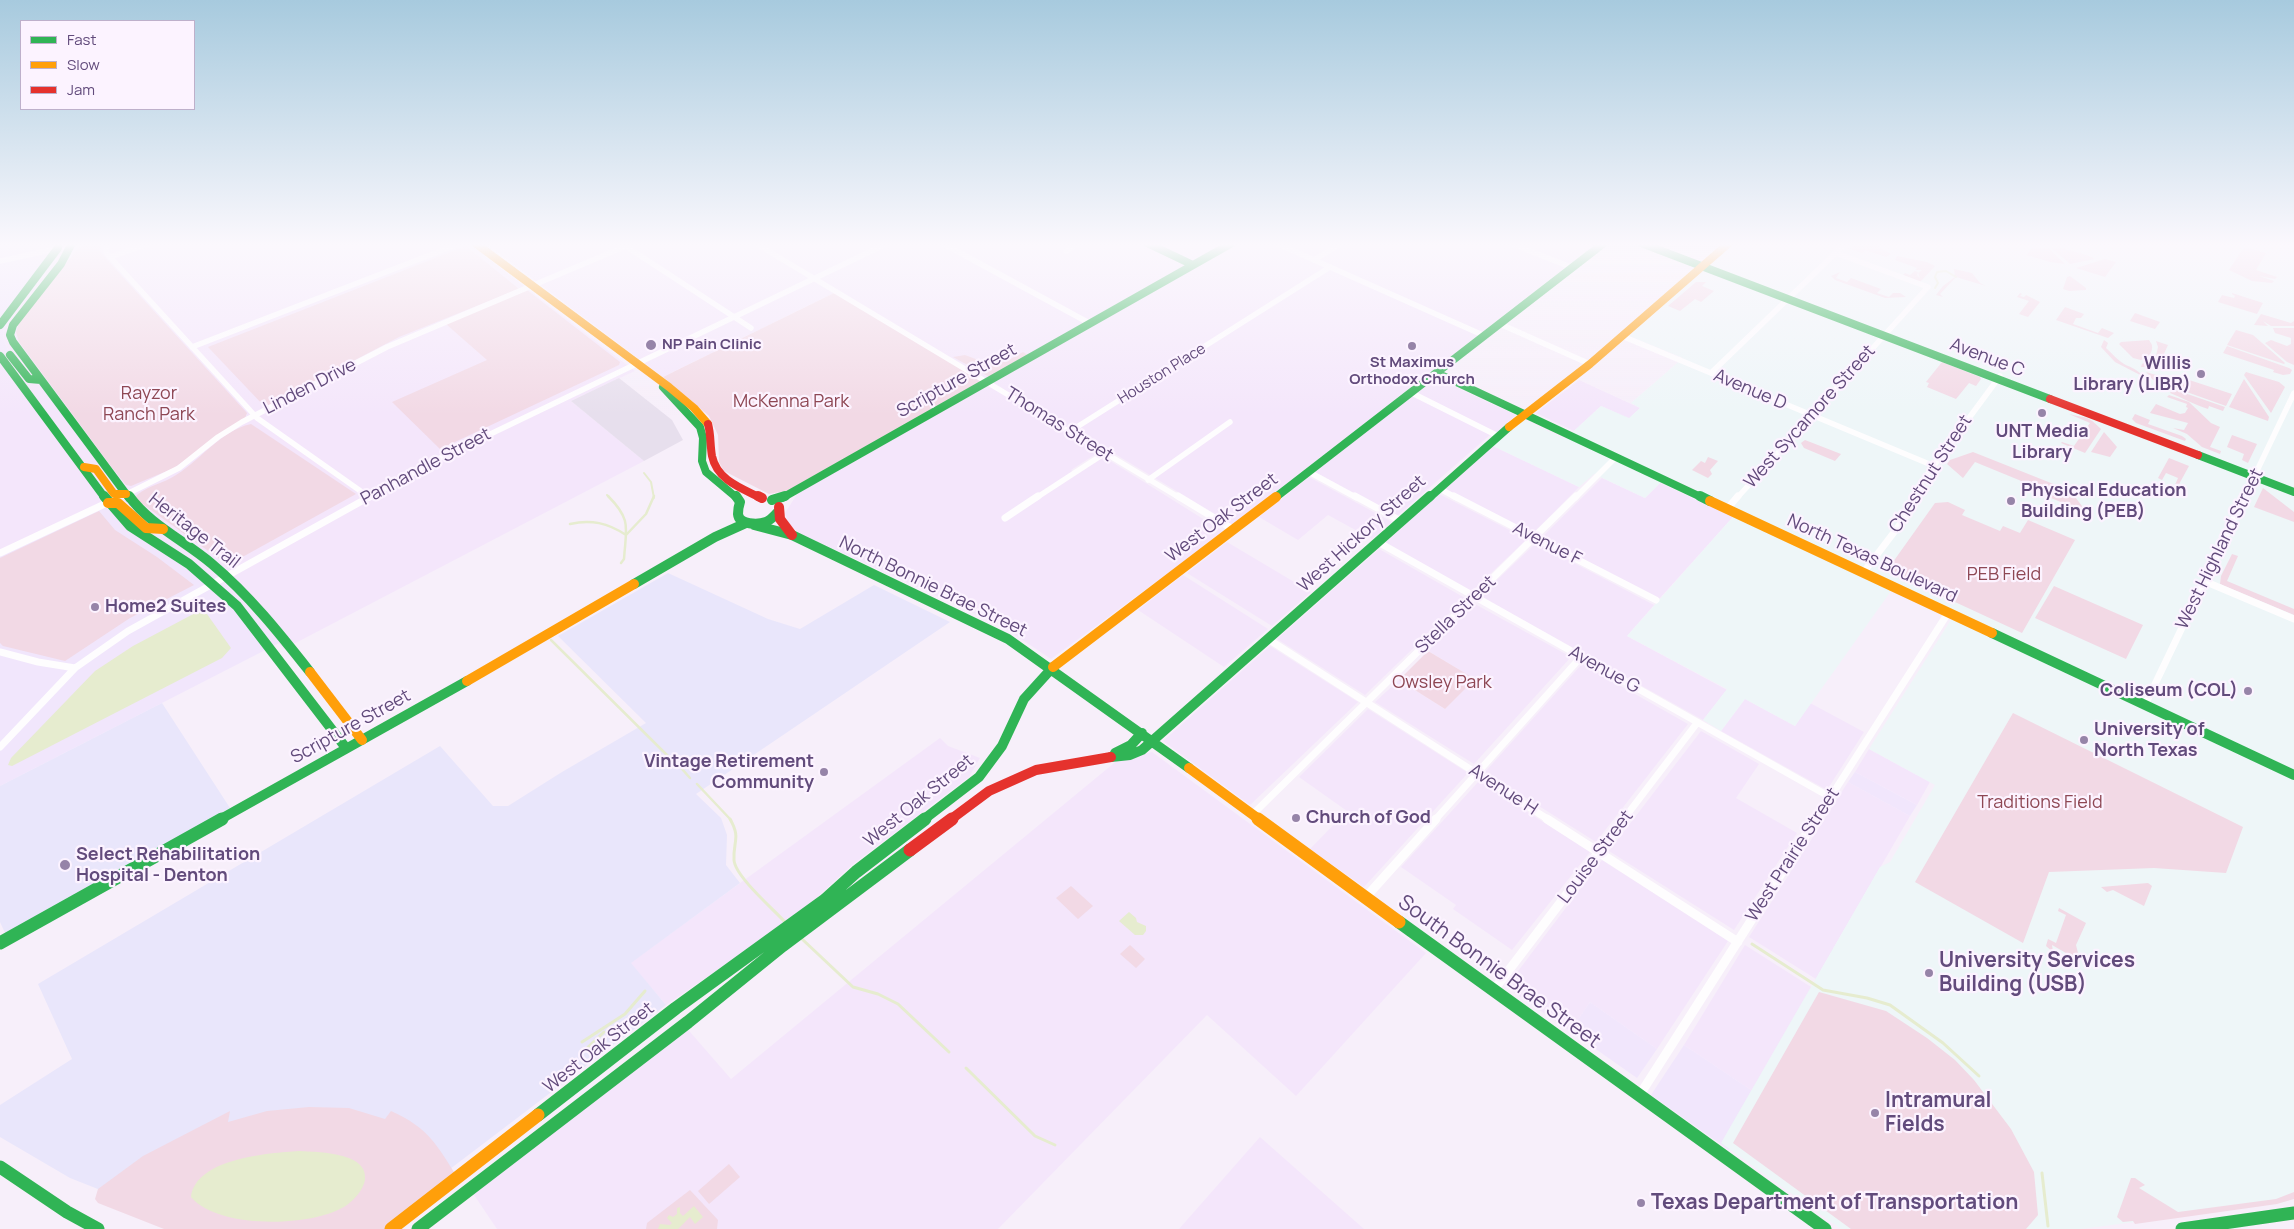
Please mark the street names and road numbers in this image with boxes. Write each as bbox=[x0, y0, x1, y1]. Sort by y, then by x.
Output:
street label: Avenue C bbox=[1947, 334, 2027, 382]
street label: Scripture Street bbox=[893, 339, 1021, 423]
street label: Houston Place bbox=[1115, 340, 1209, 408]
street label: West Sycamore Street bbox=[1740, 341, 1880, 493]
street label: Linden Drive bbox=[260, 354, 360, 420]
street label: Avenue D bbox=[1710, 365, 1790, 415]
street label: Thomas Street bbox=[1001, 383, 1117, 467]
street label: Chestnut Street bbox=[1885, 411, 1977, 537]
street label: Panhandle Street bbox=[357, 424, 495, 510]
street label: West Highland Street bbox=[2172, 465, 2268, 633]
street label: West Oak Street bbox=[1162, 469, 1282, 567]
street label: West Hickory Street bbox=[1294, 471, 1430, 597]
street label: Heritage Trail bbox=[144, 489, 244, 573]
street label: North Texas Boulevard bbox=[1784, 510, 1960, 608]
street label: Avenue F bbox=[1509, 518, 1585, 570]
street label: North Bonnie Brae Street bbox=[835, 532, 1031, 642]
street label: Stella Street bbox=[1411, 571, 1501, 659]
street label: Avenue G bbox=[1565, 642, 1643, 698]
street label: Scripture Street bbox=[287, 685, 415, 769]
street label: West Oak Street bbox=[860, 750, 978, 852]
street label: Avenue H bbox=[1465, 760, 1541, 820]
street label: West Prairie Street bbox=[1742, 784, 1844, 926]
street label: Louise Street bbox=[1554, 806, 1638, 908]
street label: South Bonnie Brae Street bbox=[1393, 890, 1605, 1054]
street label: West Oak Street bbox=[539, 998, 659, 1098]

